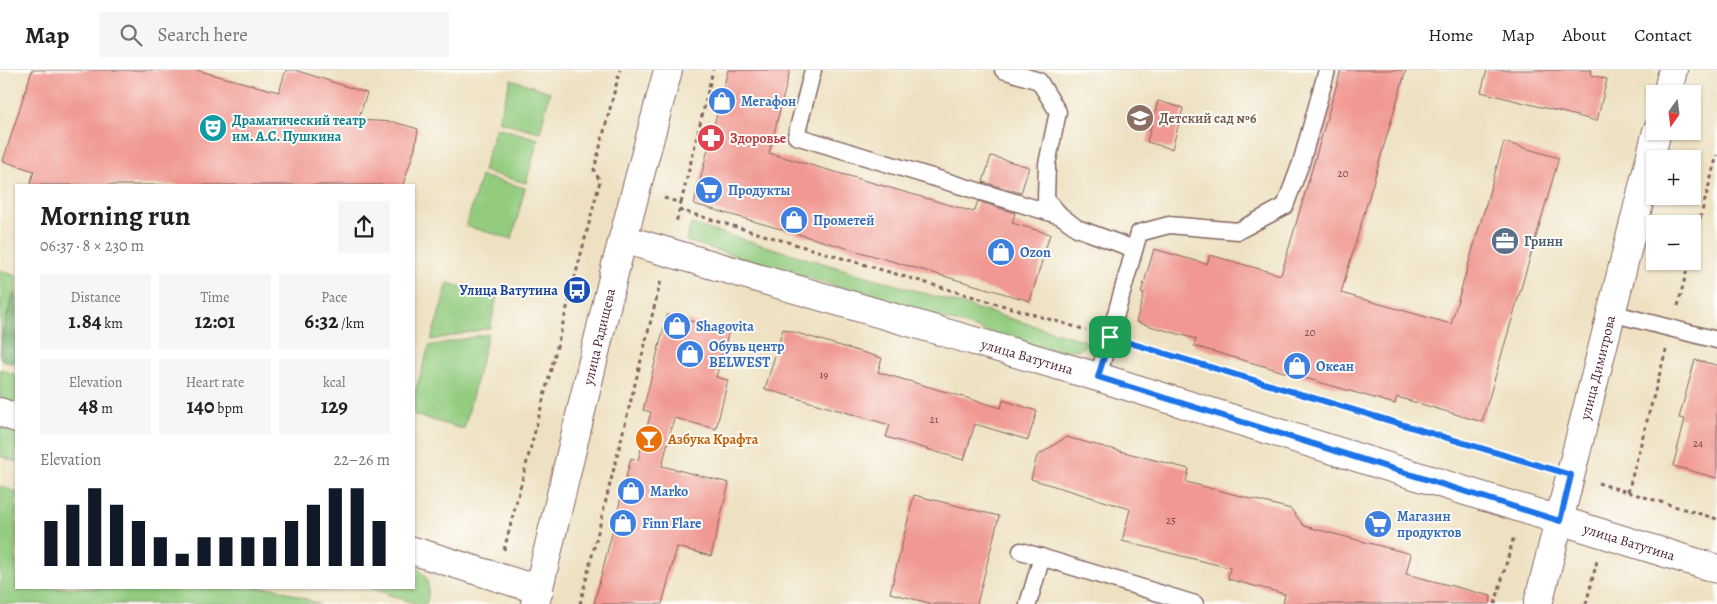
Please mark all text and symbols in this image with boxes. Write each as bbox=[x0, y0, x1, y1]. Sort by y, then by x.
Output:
search box bbox=[99, 12, 449, 57]
text: Map bbox=[25, 19, 69, 51]
icon: search bbox=[117, 21, 145, 49]
text: Search here bbox=[157, 22, 248, 48]
text: Home bbox=[1428, 23, 1473, 47]
text: Map bbox=[1501, 23, 1534, 47]
text: About bbox=[1562, 23, 1606, 47]
text: Contact bbox=[1634, 23, 1692, 47]
north arrow bbox=[1646, 85, 1701, 140]
map controls bbox=[1646, 85, 1701, 270]
shop icon: Мегафон bbox=[707, 86, 737, 116]
place label: Мегафон bbox=[741, 92, 796, 111]
school or university icon: Детский сад №6 bbox=[1125, 103, 1155, 133]
place label: Детский сад №6 bbox=[1159, 109, 1257, 128]
place label: Драматический театр им. А.С. Пушкина bbox=[232, 111, 367, 146]
theatre icon: Драматический театр им. А.С. Пушкина bbox=[198, 113, 228, 143]
pharmacy icon: Здоровье bbox=[696, 123, 726, 153]
place label: Здоровье bbox=[730, 129, 787, 148]
button: + bbox=[1646, 150, 1701, 205]
house number: 20 bbox=[1337, 166, 1349, 181]
supermarket icon: Продукты bbox=[694, 175, 724, 205]
place label: Продукты bbox=[728, 181, 790, 200]
text: Morning run bbox=[40, 197, 190, 235]
button: share bbox=[338, 201, 390, 253]
shop icon: Прометей bbox=[779, 205, 809, 235]
place label: Прометей bbox=[813, 211, 875, 230]
button: − bbox=[1646, 215, 1701, 270]
office icon: Гринн bbox=[1490, 226, 1520, 256]
place label: Гринн bbox=[1524, 232, 1563, 251]
text: 06:37 · 8 × 230 m bbox=[40, 235, 144, 257]
shop icon: Ozon bbox=[986, 237, 1016, 267]
place label: Ozon bbox=[1020, 243, 1051, 262]
bus stop icon: Улица Ватутина bbox=[562, 275, 592, 305]
place label: Улица Ватутина bbox=[459, 281, 558, 300]
street label: улица Радищева bbox=[578, 286, 620, 388]
text: Distance bbox=[71, 288, 121, 307]
text: Time bbox=[200, 288, 230, 307]
text: Pace bbox=[321, 288, 347, 307]
text: 1.84 bbox=[68, 307, 102, 335]
text: 12:01 bbox=[195, 307, 235, 335]
text: 6:32 bbox=[304, 307, 338, 335]
shop icon: Shagovita bbox=[662, 311, 692, 341]
street label: улица Димитрова bbox=[1575, 313, 1620, 423]
text: km bbox=[102, 314, 123, 333]
text: /km bbox=[338, 314, 364, 333]
pin bbox=[1089, 316, 1131, 358]
place label: Shagovita bbox=[696, 317, 754, 336]
icon: arrive bbox=[1096, 323, 1124, 351]
house number: 20 bbox=[1304, 325, 1316, 340]
street label: улица Ватутина bbox=[978, 334, 1076, 379]
place label: Обувь центр BELWEST bbox=[709, 337, 785, 372]
shop icon: Обувь центр BELWEST bbox=[675, 339, 705, 369]
shop icon: Океан bbox=[1282, 351, 1312, 381]
place label: Океан bbox=[1316, 357, 1354, 376]
house number: 19 bbox=[820, 367, 828, 382]
text: Elevation bbox=[69, 373, 123, 392]
text: Heart rate bbox=[186, 373, 244, 392]
text: kcal bbox=[323, 373, 346, 392]
text: 48 bbox=[78, 392, 98, 420]
text: 140 bbox=[187, 392, 215, 420]
text: 129 bbox=[321, 392, 348, 420]
text: m bbox=[98, 399, 113, 418]
text: bpm bbox=[215, 399, 243, 418]
house number: 21 bbox=[930, 412, 939, 427]
bar icon: Азбука Крафта bbox=[634, 424, 664, 454]
place label: Азбука Крафта bbox=[667, 430, 759, 449]
house number: 24 bbox=[1693, 436, 1703, 451]
text: Elevation bbox=[40, 449, 101, 471]
text: 22–26 m bbox=[334, 449, 390, 471]
shop icon: Marko bbox=[616, 476, 646, 506]
place label: Marko bbox=[650, 482, 688, 501]
place label: Магазин продуктов bbox=[1397, 507, 1462, 542]
shop icon: Finn Flare bbox=[608, 508, 638, 538]
supermarket icon: Магазин продуктов bbox=[1363, 509, 1393, 539]
house number: 25 bbox=[1166, 513, 1176, 528]
place label: Finn Flare bbox=[642, 514, 702, 533]
street label: улица Ватутина bbox=[1580, 518, 1678, 565]

